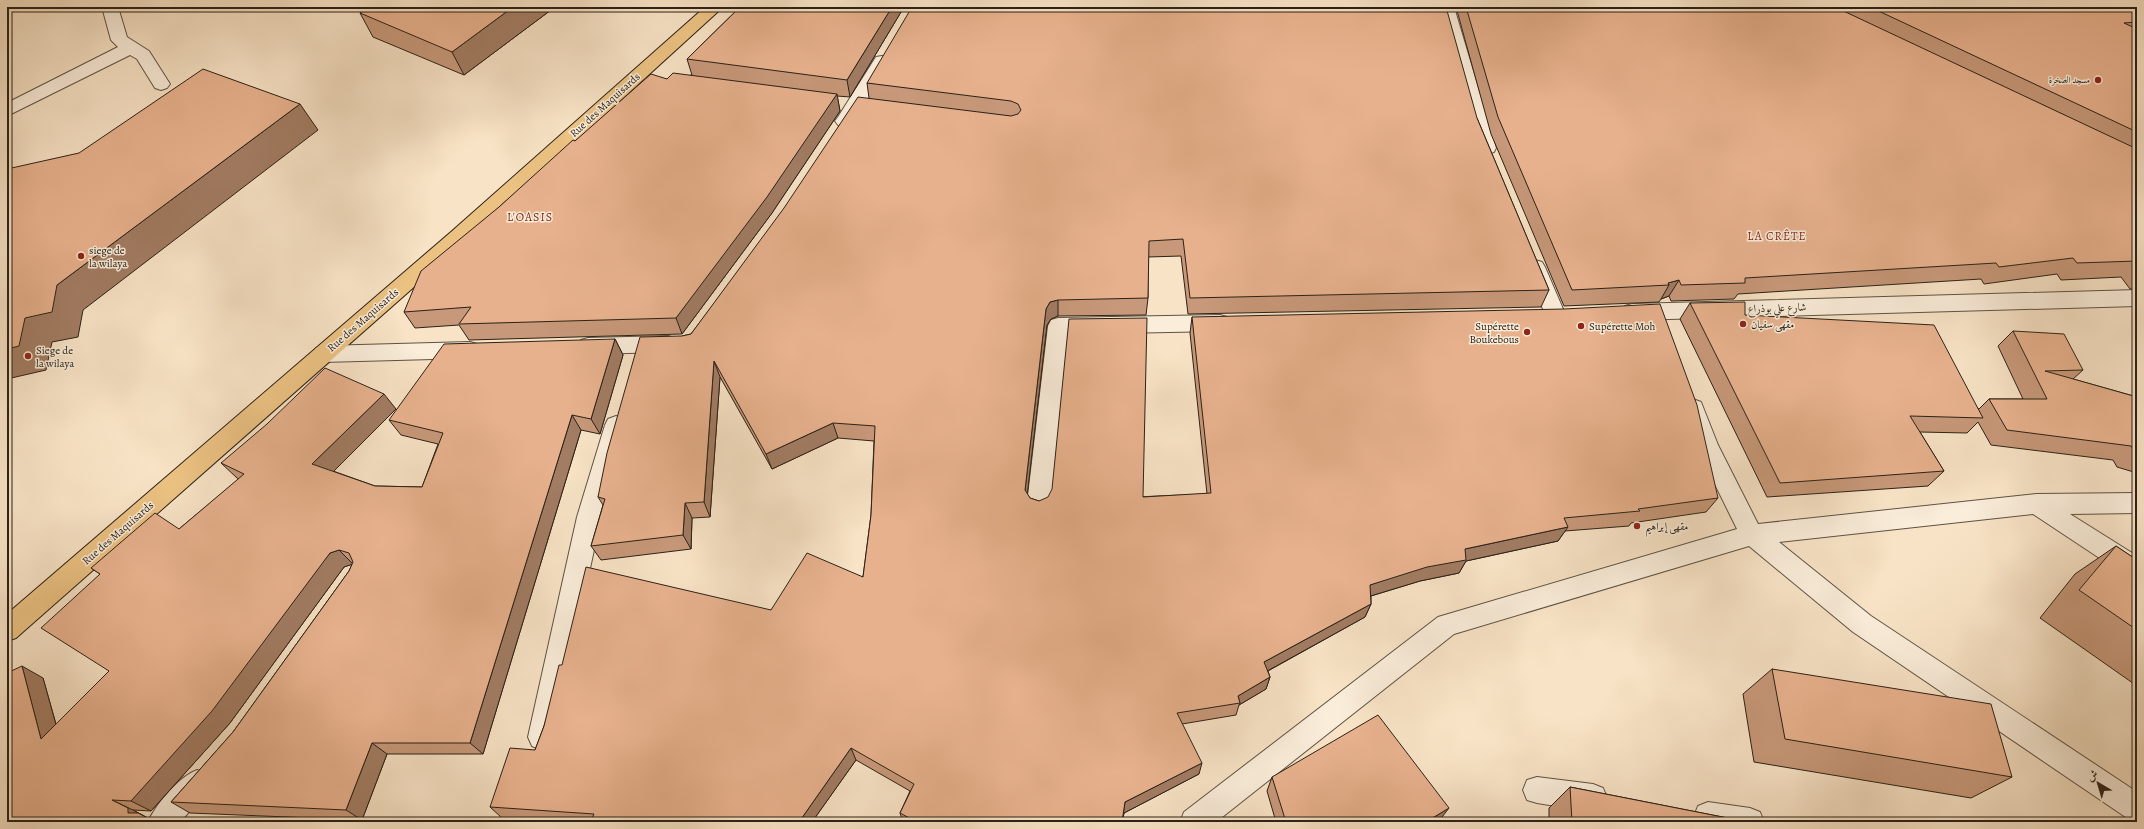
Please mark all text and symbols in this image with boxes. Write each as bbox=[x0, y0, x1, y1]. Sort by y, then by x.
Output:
street label: Rue des Maquisards bbox=[567, 69, 643, 141]
place label: مسجد الصخرة bbox=[2049, 74, 2090, 86]
marker: مسجد الصخرة bbox=[2093, 75, 2103, 85]
district label: L'OASIS bbox=[507, 209, 553, 225]
district label: LA CRÊTE bbox=[1747, 228, 1807, 244]
place label: siege de la wilaya bbox=[89, 243, 128, 271]
marker: siege de la wilaya bbox=[76, 251, 86, 261]
street label: Rue des Maquisards bbox=[324, 285, 402, 355]
street label: شارع علي بوذراع bbox=[1747, 299, 1807, 320]
place label: مقهى سفيان bbox=[1751, 317, 1794, 333]
place label: Supérette Boukebous bbox=[1470, 319, 1519, 347]
place label: Supérette Moh bbox=[1589, 319, 1655, 334]
marker: مقهى سفيان bbox=[1738, 319, 1748, 329]
marker: Supérette Moh bbox=[1576, 321, 1586, 331]
marker: Supérette Boukebous bbox=[1522, 327, 1532, 337]
place label: Siege de la wilaya bbox=[36, 343, 75, 371]
marker: Siege de la wilaya bbox=[23, 351, 33, 361]
street label: Rue des Maquisards bbox=[79, 498, 157, 568]
place label: مقهى إبراهيم bbox=[1645, 519, 1688, 537]
marker: مقهى إبراهيم bbox=[1632, 521, 1642, 531]
north arrow bbox=[2078, 763, 2118, 803]
text: ش bbox=[2083, 766, 2101, 785]

